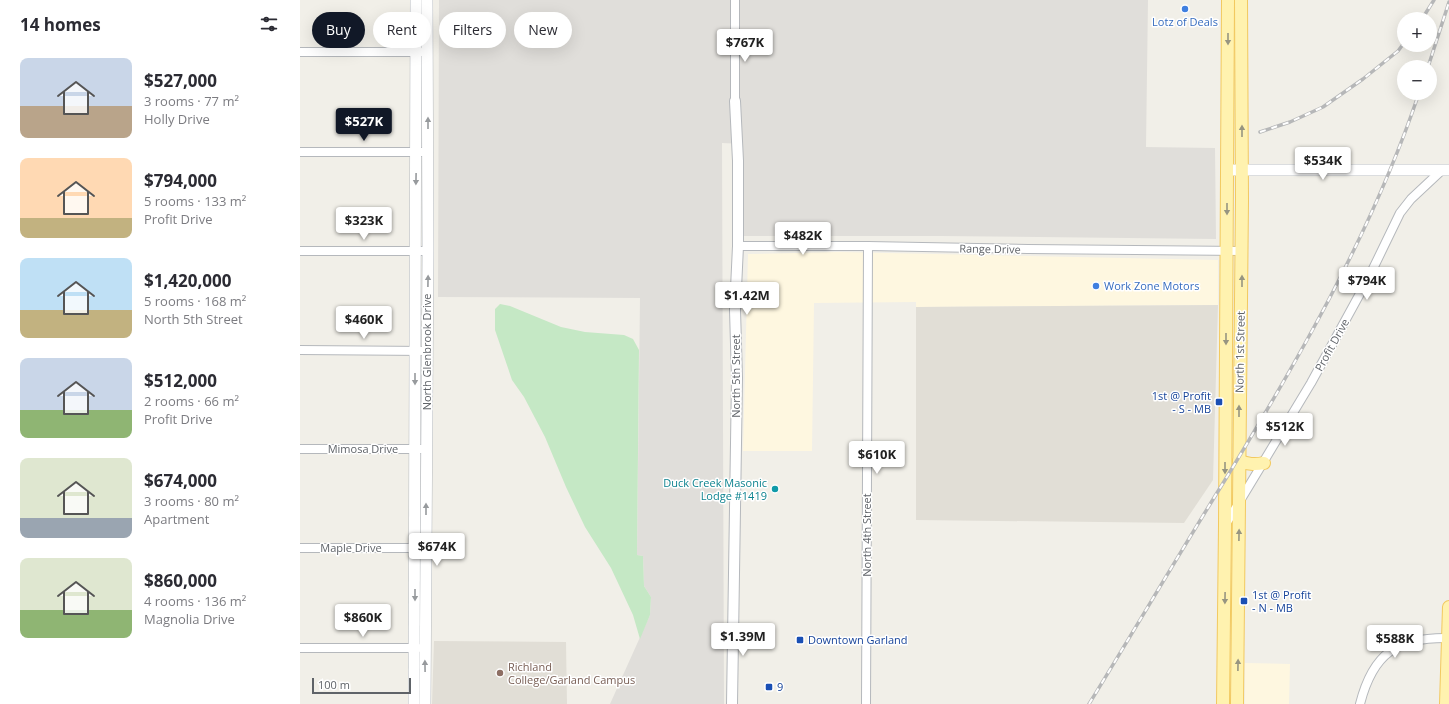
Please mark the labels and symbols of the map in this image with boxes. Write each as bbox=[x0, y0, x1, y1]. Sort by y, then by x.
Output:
marker: Lotz of Deals bbox=[1180, 4, 1190, 14]
place label: Lotz of Deals bbox=[1152, 14, 1218, 29]
pin: $767K bbox=[717, 29, 773, 63]
one-way arrow bbox=[1225, 33, 1231, 46]
pin: $527K bbox=[336, 108, 392, 142]
one-way arrow bbox=[425, 116, 431, 129]
one-way arrow bbox=[1239, 124, 1245, 137]
pin: $534K bbox=[1295, 147, 1351, 181]
one-way arrow bbox=[413, 173, 419, 186]
one-way arrow bbox=[1224, 203, 1230, 216]
pin: $323K bbox=[336, 207, 392, 241]
pin: $482K bbox=[775, 222, 831, 256]
street label: Range Drive bbox=[959, 240, 1021, 257]
pin: $794K bbox=[1339, 267, 1395, 301]
one-way arrow bbox=[425, 274, 431, 287]
one-way arrow bbox=[1238, 275, 1245, 287]
place label: Work Zone Motors bbox=[1104, 278, 1199, 293]
marker: Work Zone Motors bbox=[1091, 281, 1101, 291]
pin: $1.42M bbox=[714, 282, 780, 316]
street label: North Glenbrook Drive bbox=[419, 294, 434, 410]
pin: $460K bbox=[336, 306, 392, 340]
street label: North 1st Street bbox=[1231, 311, 1248, 393]
street label: Profit Drive bbox=[1311, 316, 1352, 374]
one-way arrow bbox=[1223, 333, 1229, 346]
street label: North 5th Street bbox=[728, 334, 743, 418]
one-way arrow bbox=[412, 373, 418, 386]
place label: 1st @ Profit - S - MB bbox=[1152, 388, 1211, 416]
marker: 1st @ Profit - S - MB bbox=[1214, 397, 1224, 407]
one-way arrow bbox=[1236, 404, 1242, 417]
pin: $512K bbox=[1257, 413, 1313, 447]
street label: Mimosa Drive bbox=[328, 441, 398, 456]
pin: $610K bbox=[849, 441, 905, 475]
one-way arrow bbox=[1222, 462, 1228, 475]
place label: Duck Creek Masonic Lodge #1419 bbox=[663, 475, 767, 503]
marker: Duck Creek Masonic Lodge #1419 bbox=[770, 484, 780, 494]
street label: North 4th Street bbox=[859, 493, 874, 577]
one-way arrow bbox=[423, 502, 429, 515]
one-way arrow bbox=[1236, 528, 1242, 541]
pin: $674K bbox=[409, 533, 465, 567]
street label: Maple Drive bbox=[320, 540, 382, 555]
place label: 1st @ Profit - N - MB bbox=[1252, 587, 1311, 615]
one-way arrow bbox=[412, 589, 418, 602]
one-way arrow bbox=[1221, 592, 1228, 604]
marker: 1st @ Profit - N - MB bbox=[1239, 596, 1249, 606]
pin: $860K bbox=[335, 604, 391, 638]
pin: $1.39M bbox=[710, 623, 776, 657]
pin: $588K bbox=[1367, 625, 1423, 659]
place label: Downtown Garland bbox=[808, 632, 908, 647]
marker: Downtown Garland bbox=[795, 635, 805, 645]
one-way arrow bbox=[1235, 658, 1241, 671]
place label: Richland College/Garland Campus bbox=[508, 659, 635, 687]
one-way arrow bbox=[422, 660, 429, 672]
marker: Richland College/Garland Campus bbox=[495, 668, 505, 678]
scale bar bbox=[312, 676, 411, 695]
place label: 9 bbox=[777, 679, 783, 694]
marker: 9 bbox=[764, 682, 774, 692]

